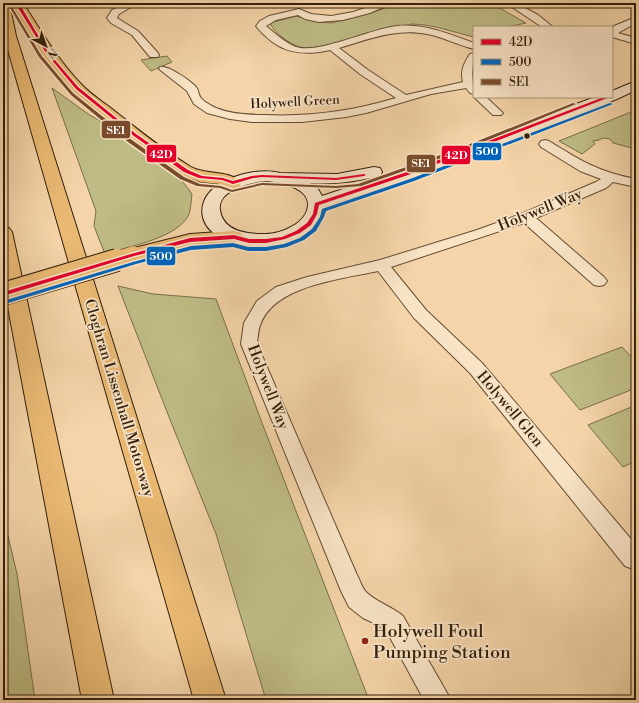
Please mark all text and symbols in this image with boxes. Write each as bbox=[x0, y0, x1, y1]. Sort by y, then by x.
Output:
north arrow bbox=[26, 26, 66, 66]
legend bbox=[473, 26, 613, 98]
text: 42D bbox=[509, 35, 532, 50]
text: N bbox=[44, 45, 60, 61]
text: 500 bbox=[509, 55, 532, 70]
text: SE1 bbox=[509, 75, 530, 90]
street label: Holywell Green bbox=[250, 92, 340, 112]
line badge: SE1 bbox=[101, 120, 131, 139]
text: SE1 bbox=[106, 124, 126, 138]
unlabelled marker bbox=[522, 131, 532, 141]
line badge: 500 bbox=[472, 142, 502, 161]
line badge: 42D bbox=[146, 144, 177, 163]
line badge: 42D bbox=[441, 145, 471, 165]
text: 500 bbox=[476, 145, 498, 159]
text: 42D bbox=[149, 148, 173, 162]
text: 42D bbox=[444, 149, 468, 163]
line badge: SE1 bbox=[406, 154, 436, 173]
text: SE1 bbox=[411, 157, 431, 171]
street label: Holywell Way bbox=[495, 184, 586, 236]
line badge: 500 bbox=[146, 246, 176, 266]
text: 500 bbox=[150, 250, 172, 264]
street label: Cloghran Lissenhall Motorway bbox=[80, 297, 158, 500]
street label: Holywell Way bbox=[243, 342, 293, 433]
street label: Holywell Glen bbox=[473, 367, 548, 451]
place label: Holywell Foul Pumping Station bbox=[373, 620, 511, 664]
marker: Holywell Foul Pumping Station bbox=[360, 636, 370, 646]

